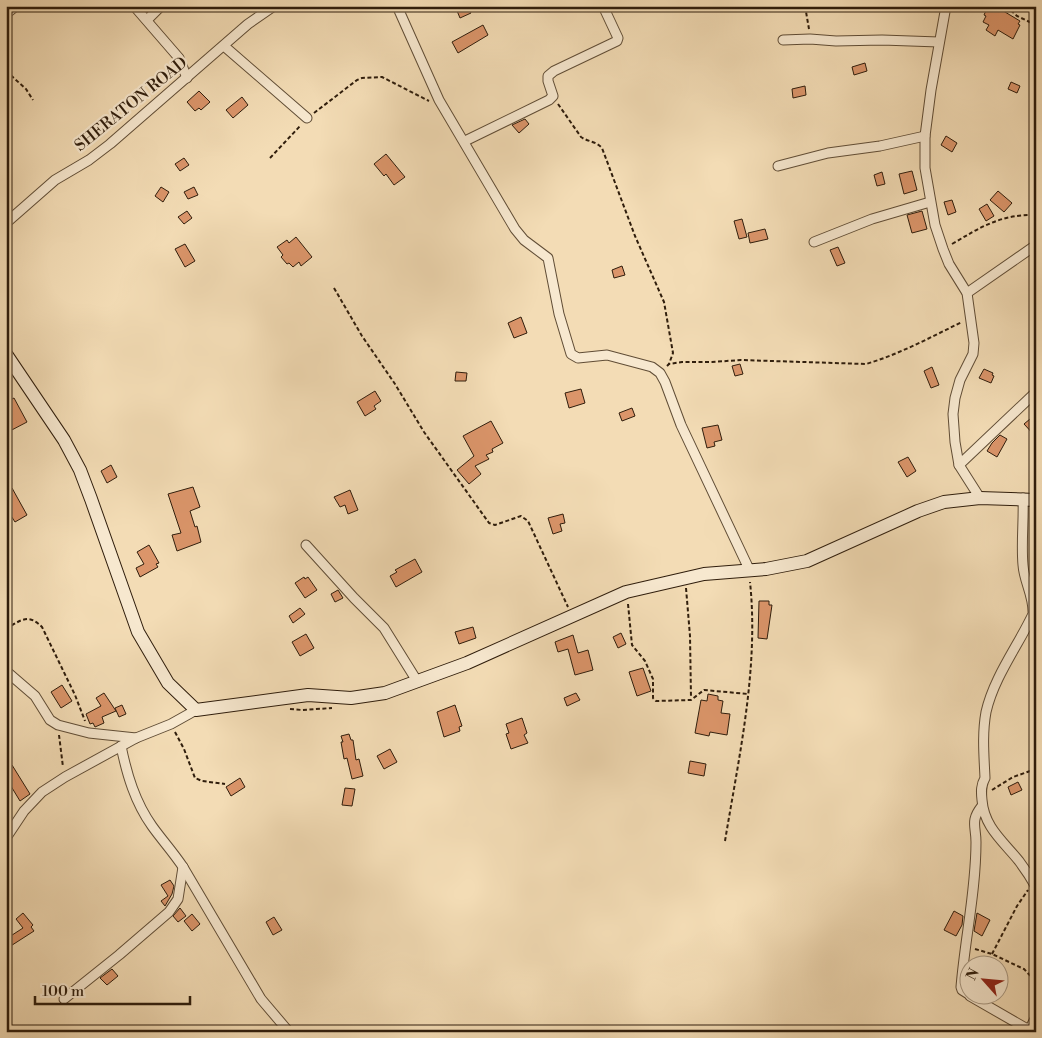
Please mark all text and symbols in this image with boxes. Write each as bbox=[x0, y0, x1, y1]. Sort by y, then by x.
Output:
street label: SHERATON ROAD bbox=[71, 52, 191, 156]
north arrow bbox=[960, 956, 1010, 1006]
text: N bbox=[963, 966, 984, 984]
scale bar bbox=[35, 973, 190, 1005]
text: 100 m bbox=[42, 982, 84, 1001]

